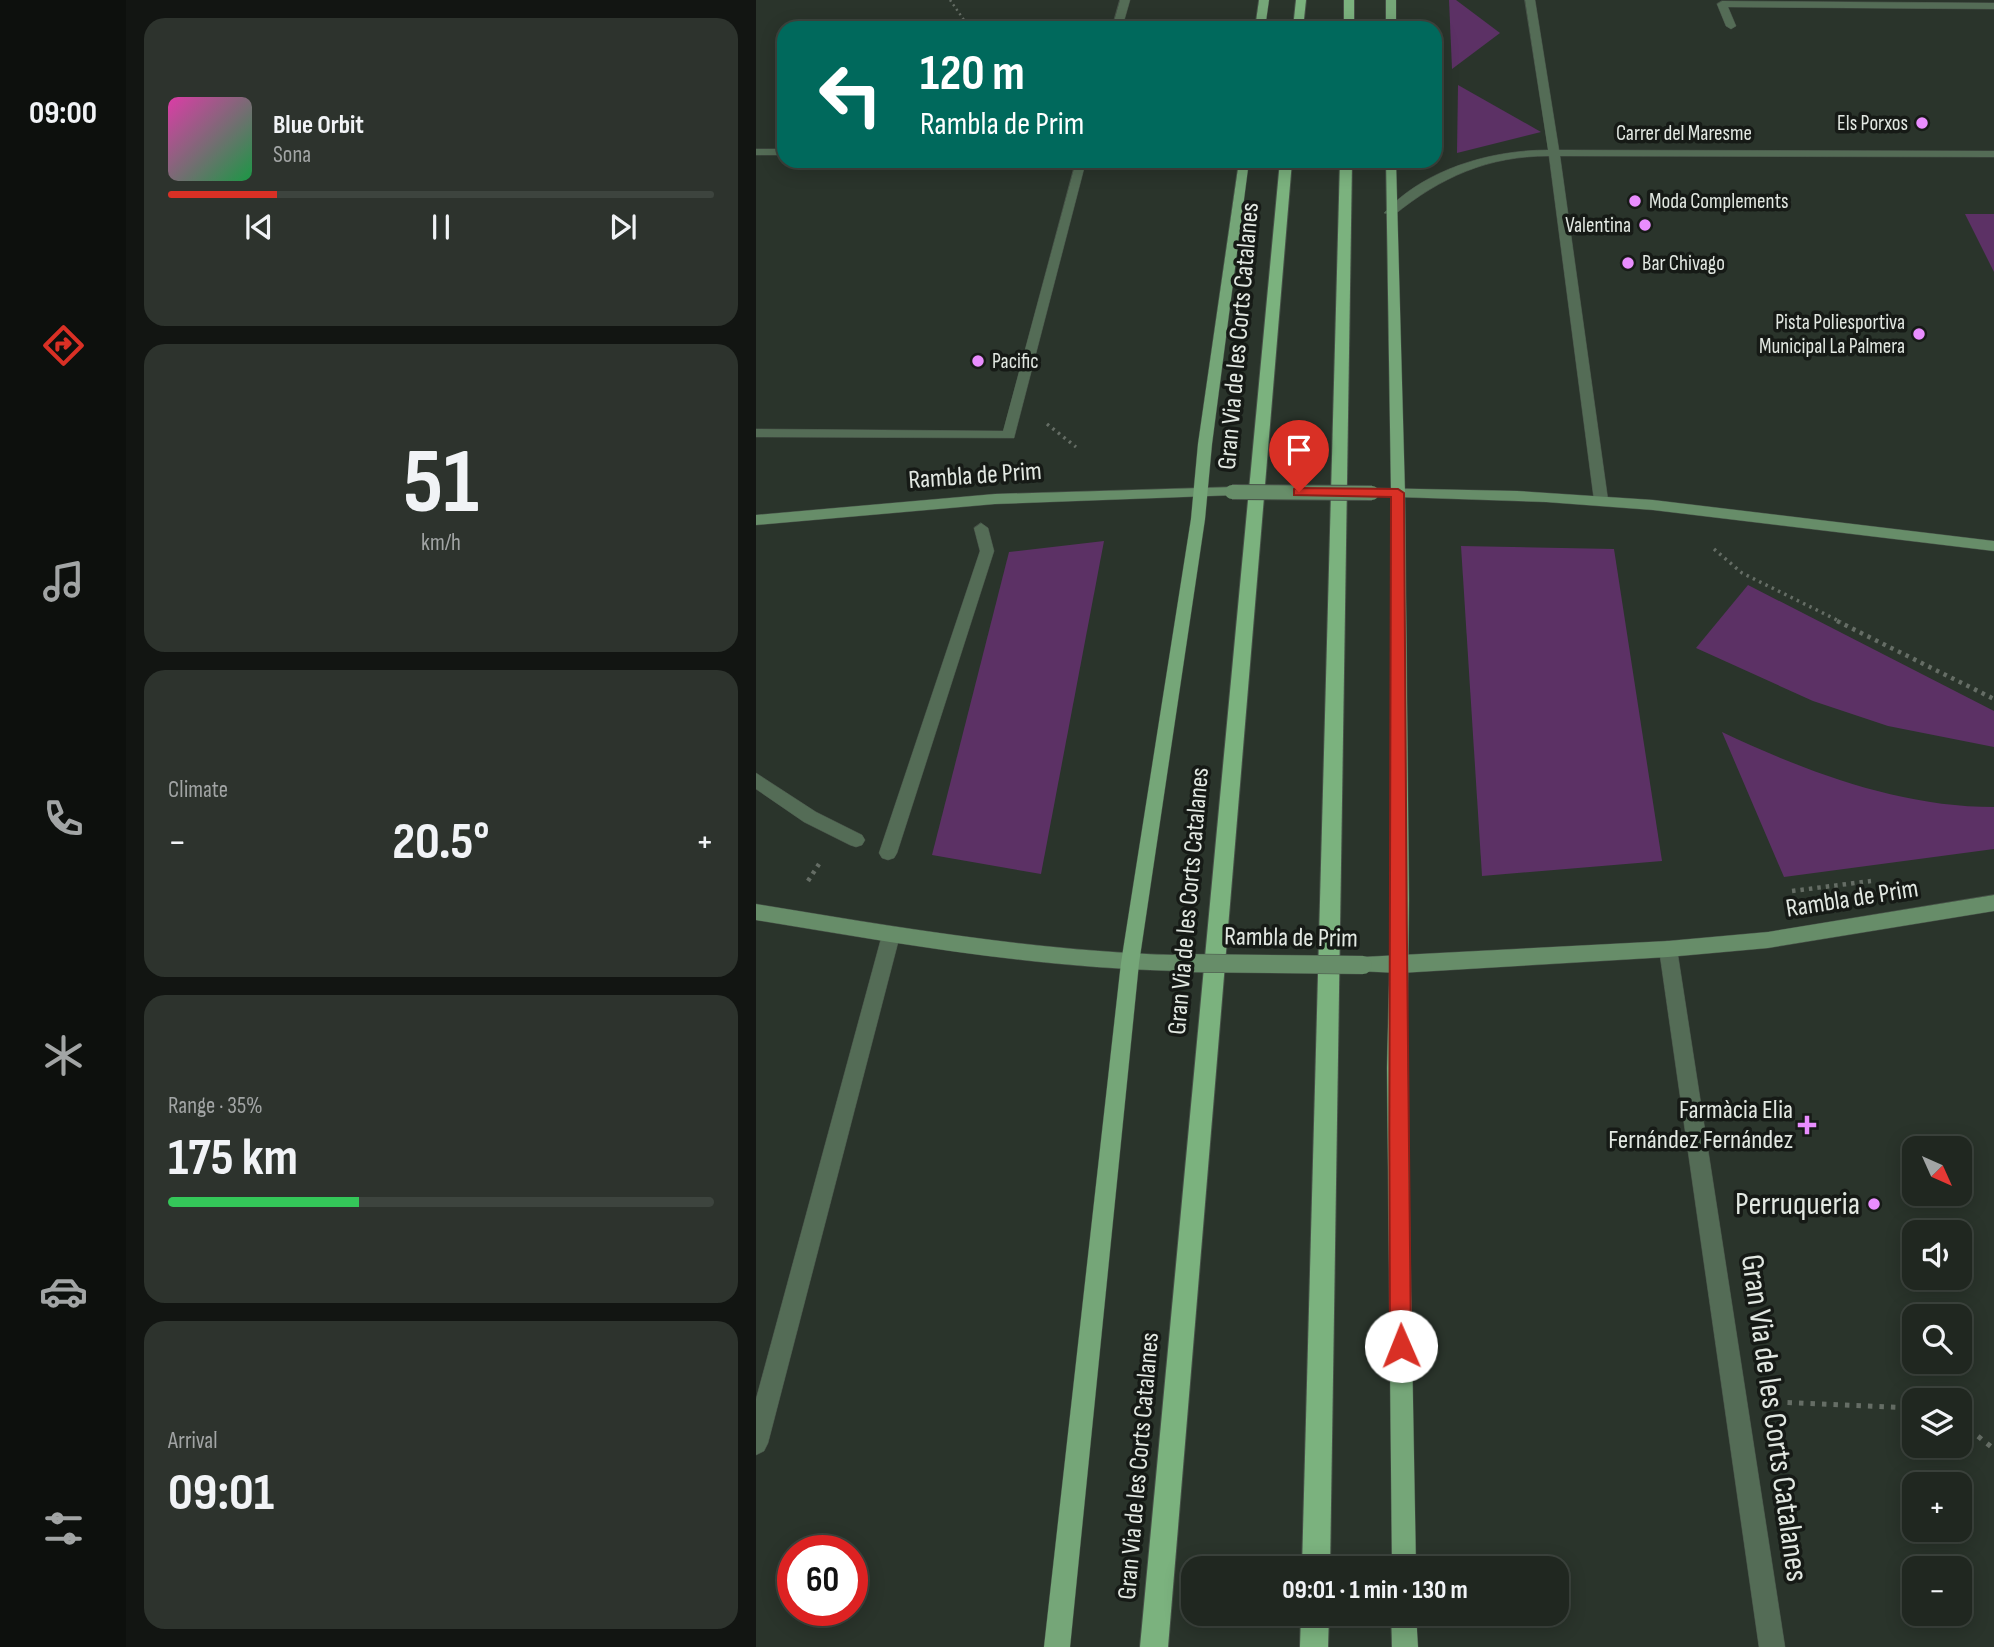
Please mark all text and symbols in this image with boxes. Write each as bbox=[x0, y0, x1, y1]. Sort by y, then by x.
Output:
text: 120 m bbox=[920, 45, 1025, 104]
icon: left bbox=[805, 49, 896, 140]
text: 09:00 bbox=[29, 94, 97, 133]
text: Rambla de Prim bbox=[920, 105, 1084, 144]
text: Blue Orbit bbox=[273, 110, 364, 141]
place label: Els Porxos bbox=[1837, 111, 1908, 136]
marker: Els Porxos bbox=[1914, 115, 1930, 131]
street label: Carrer del Maresme bbox=[1616, 121, 1752, 146]
text: Sona bbox=[273, 141, 311, 169]
place label: Moda Complements bbox=[1649, 189, 1788, 214]
marker: Moda Complements bbox=[1627, 193, 1643, 209]
street label: Gran Via de les Corts Catalanes bbox=[1212, 201, 1266, 471]
icon: previous bbox=[240, 208, 278, 246]
icon: pause bbox=[422, 208, 460, 246]
icon: next bbox=[604, 208, 642, 246]
place label: Valentina bbox=[1565, 213, 1631, 238]
marker: Valentina bbox=[1637, 217, 1653, 233]
place label: Bar Chivago bbox=[1642, 251, 1725, 276]
marker: Bar Chivago bbox=[1620, 255, 1636, 271]
place label: Pista Poliesportiva Municipal La Palmera bbox=[1759, 310, 1905, 359]
icon: directions bbox=[39, 321, 88, 370]
marker: Pista Poliesportiva Municipal La Palmera bbox=[1911, 326, 1927, 342]
place label: Pacific bbox=[992, 349, 1039, 374]
marker: Pacific bbox=[970, 353, 986, 369]
pin bbox=[1269, 420, 1329, 492]
text: 51 bbox=[403, 429, 479, 538]
icon: arrive bbox=[1280, 431, 1318, 469]
street label: Rambla de Prim bbox=[907, 456, 1043, 496]
text: km/h bbox=[421, 529, 461, 557]
icon: music bbox=[39, 557, 88, 606]
street label: Gran Via de les Corts Catalanes bbox=[1162, 766, 1216, 1036]
text: Climate bbox=[168, 776, 228, 804]
icon: phone bbox=[39, 794, 88, 843]
text: 20.5° bbox=[392, 811, 490, 874]
text: − bbox=[168, 820, 187, 865]
text: + bbox=[695, 820, 714, 865]
street label: Rambla de Prim bbox=[1784, 873, 1920, 925]
street label: Rambla de Prim bbox=[1224, 921, 1358, 955]
icon: climate bbox=[39, 1031, 88, 1080]
text: Range · 35% bbox=[168, 1092, 263, 1120]
place label: Farmàcia Elia Fernández Fernández bbox=[1608, 1095, 1793, 1156]
marker: Farmàcia Elia Fernández Fernández bbox=[1799, 1117, 1815, 1133]
text: 175 km bbox=[168, 1127, 298, 1190]
north arrow bbox=[1902, 1136, 1972, 1206]
map controls bbox=[1902, 1136, 1972, 1626]
place label: Perruqueria bbox=[1735, 1185, 1860, 1224]
marker: Perruqueria bbox=[1866, 1196, 1882, 1212]
button: sound bbox=[1902, 1220, 1972, 1290]
street label: Gran Via de les Corts Catalanes bbox=[1732, 1252, 1816, 1584]
icon: car bbox=[39, 1267, 88, 1316]
button: search bbox=[1902, 1304, 1972, 1374]
position arrow bbox=[1364, 1309, 1438, 1383]
street label: Gran Via de les Corts Catalanes bbox=[1112, 1331, 1166, 1601]
button: layers bbox=[1902, 1388, 1972, 1458]
text: Arrival bbox=[168, 1427, 217, 1455]
text: 09:01 bbox=[168, 1462, 274, 1525]
button: + bbox=[1902, 1472, 1972, 1542]
icon: filters bbox=[39, 1504, 88, 1553]
speed limit sign: 60 bbox=[777, 1535, 868, 1626]
button: − bbox=[1902, 1556, 1972, 1626]
text: 09:01 · 1 min · 130 m bbox=[1282, 1575, 1468, 1606]

